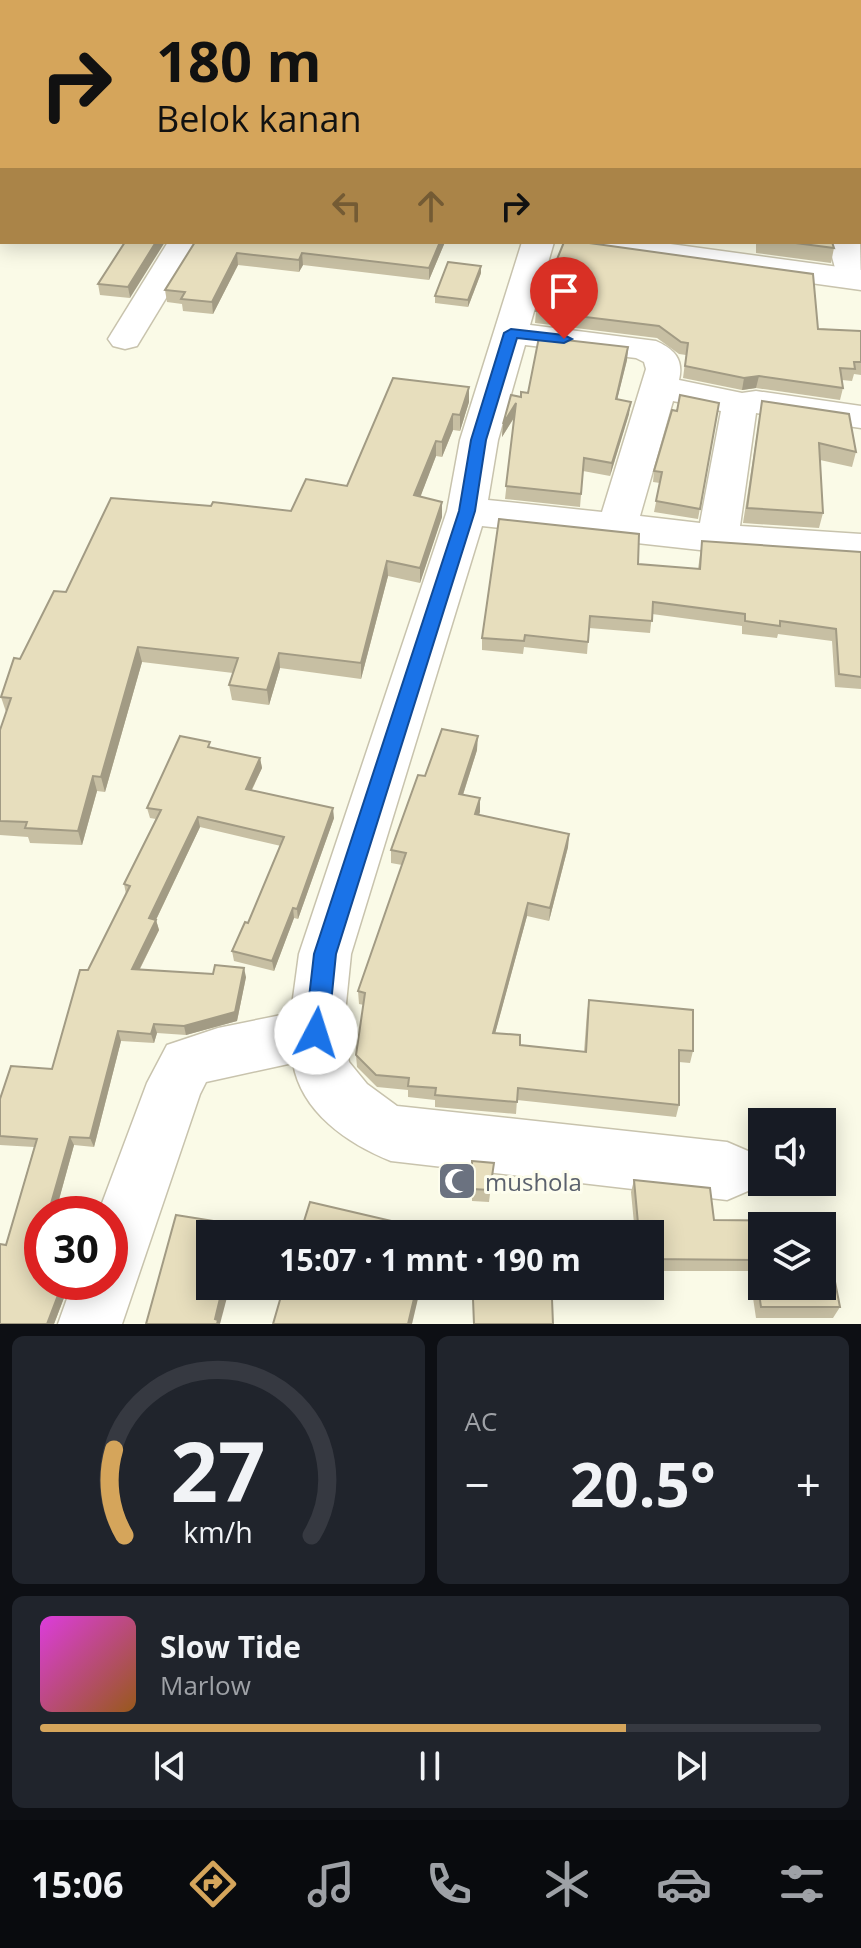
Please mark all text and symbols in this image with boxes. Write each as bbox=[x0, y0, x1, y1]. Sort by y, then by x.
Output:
text: 180 m bbox=[156, 22, 322, 98]
icon: right bbox=[24, 32, 128, 136]
text: Belok kanan bbox=[156, 94, 362, 143]
icon: left bbox=[325, 184, 369, 228]
icon: ahead bbox=[409, 184, 453, 228]
icon: right bbox=[493, 184, 537, 228]
pin bbox=[530, 257, 598, 339]
icon: arrive bbox=[542, 269, 586, 313]
position arrow bbox=[274, 991, 358, 1075]
map controls bbox=[748, 1108, 836, 1300]
button: sound bbox=[748, 1108, 836, 1196]
mosque icon: mushola bbox=[436, 1160, 478, 1202]
place label: mushola bbox=[485, 1165, 582, 1198]
speed limit sign: 30 bbox=[24, 1196, 128, 1300]
button: layers bbox=[748, 1212, 836, 1300]
text: 15:07 · 1 mnt · 190 m bbox=[279, 1239, 581, 1280]
text: AC bbox=[465, 1403, 497, 1439]
text: 27 bbox=[171, 1413, 266, 1526]
text: 20.5° bbox=[570, 1443, 716, 1525]
text: − bbox=[465, 1454, 490, 1514]
text: + bbox=[796, 1454, 821, 1514]
text: km/h bbox=[184, 1512, 253, 1551]
text: Slow Tide bbox=[160, 1626, 301, 1667]
text: Marlow bbox=[160, 1667, 251, 1703]
icon: previous bbox=[148, 1744, 192, 1788]
icon: pause bbox=[408, 1744, 452, 1788]
icon: next bbox=[669, 1744, 713, 1788]
icon: directions bbox=[185, 1856, 241, 1912]
icon: music bbox=[303, 1856, 359, 1912]
icon: phone bbox=[421, 1856, 477, 1912]
icon: climate bbox=[539, 1856, 595, 1912]
icon: car bbox=[656, 1856, 712, 1912]
icon: filters bbox=[774, 1856, 830, 1912]
text: 15:06 bbox=[31, 1860, 123, 1909]

